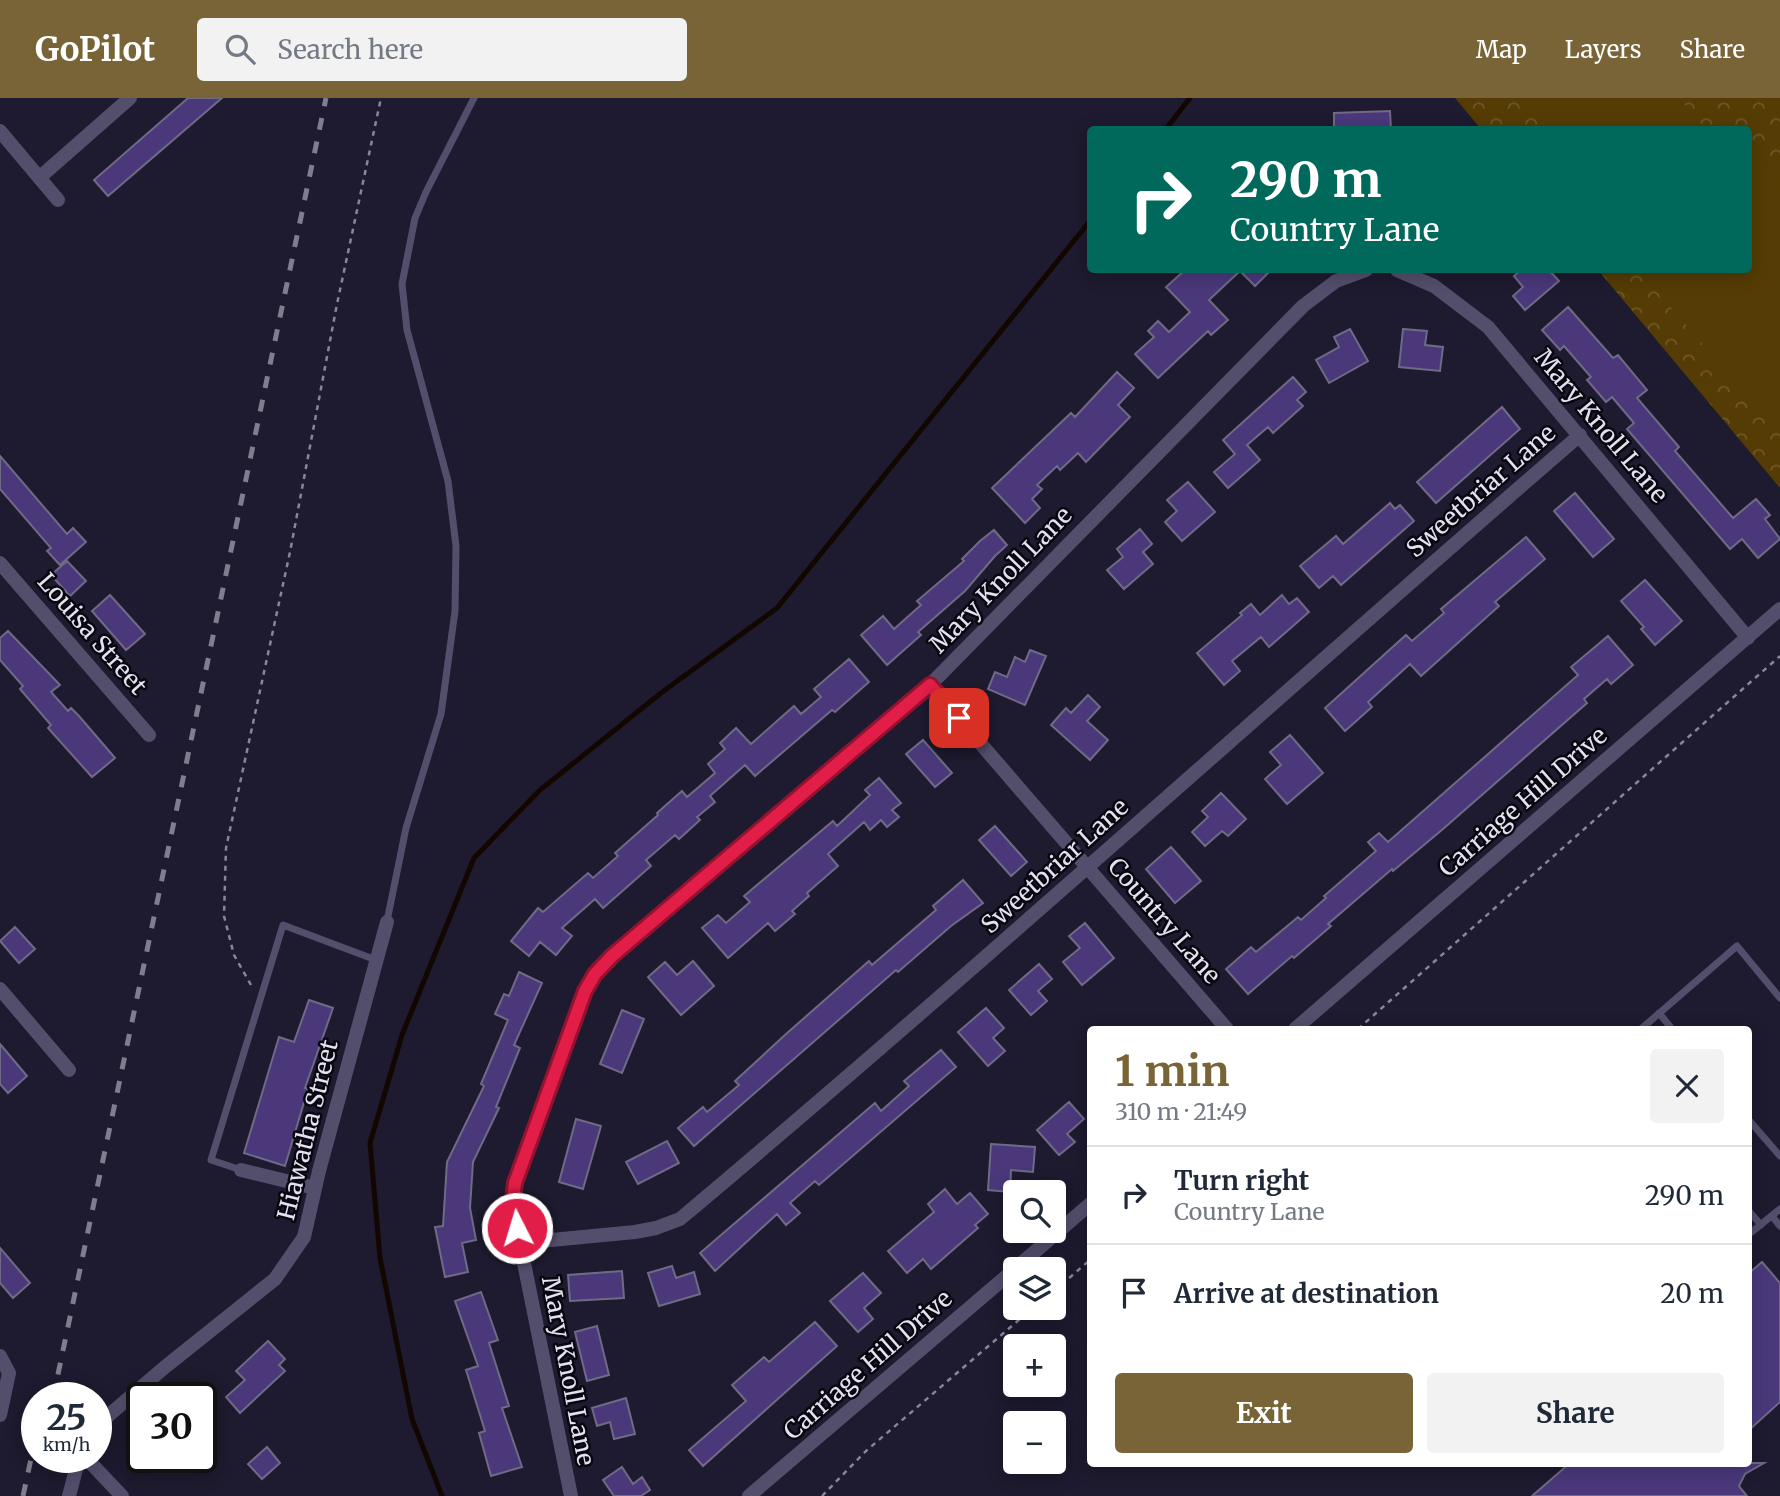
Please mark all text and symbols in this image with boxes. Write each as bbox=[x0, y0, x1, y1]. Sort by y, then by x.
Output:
search box bbox=[197, 18, 687, 81]
text: GoPilot bbox=[35, 29, 155, 70]
icon: search bbox=[221, 30, 259, 68]
text: Search here bbox=[277, 33, 423, 66]
text: Map bbox=[1476, 34, 1527, 65]
text: Layers bbox=[1565, 34, 1641, 65]
text: Share bbox=[1679, 34, 1745, 65]
text: 290 m bbox=[1230, 149, 1382, 210]
icon: right bbox=[1115, 154, 1206, 245]
text: Country Lane bbox=[1230, 210, 1439, 250]
street label: Mary Knoll Lane bbox=[1528, 342, 1675, 509]
street label: Sweetbriar Lane bbox=[1400, 417, 1562, 564]
street label: Mary Knoll Lane bbox=[923, 500, 1078, 659]
street label: Louisa Street bbox=[31, 566, 154, 701]
pin bbox=[929, 688, 989, 748]
icon: arrive bbox=[940, 699, 978, 737]
street label: Carriage Hill Drive bbox=[1432, 720, 1613, 883]
street label: Sweetbriar Lane bbox=[975, 791, 1135, 940]
street label: Country Lane bbox=[1101, 851, 1228, 990]
street label: Hiawatha Street bbox=[270, 1036, 345, 1223]
text: 1 min bbox=[1115, 1045, 1229, 1097]
button: close bbox=[1650, 1049, 1724, 1123]
text: 310 m · 21:49 bbox=[1115, 1097, 1247, 1126]
text: Turn right bbox=[1174, 1164, 1309, 1197]
icon: right bbox=[1115, 1176, 1153, 1214]
text: 290 m bbox=[1645, 1179, 1724, 1212]
map controls bbox=[1003, 1180, 1066, 1474]
button: search bbox=[1003, 1180, 1066, 1243]
position arrow bbox=[480, 1191, 554, 1265]
text: Country Lane bbox=[1174, 1197, 1325, 1226]
button: layers bbox=[1003, 1257, 1066, 1320]
street label: Mary Knoll Lane bbox=[535, 1274, 602, 1468]
icon: arrive bbox=[1115, 1274, 1153, 1312]
text: Arrive at destination bbox=[1174, 1277, 1439, 1310]
text: 20 m bbox=[1660, 1277, 1724, 1310]
street label: Carriage Hill Drive bbox=[777, 1283, 958, 1446]
button: + bbox=[1003, 1334, 1066, 1397]
button: Exit bbox=[1115, 1373, 1413, 1453]
button: Share bbox=[1427, 1373, 1724, 1453]
speed limit sign: 30 bbox=[126, 1382, 217, 1473]
text: 25 bbox=[46, 1396, 87, 1440]
button: − bbox=[1003, 1411, 1066, 1474]
text: km/h bbox=[43, 1433, 90, 1456]

